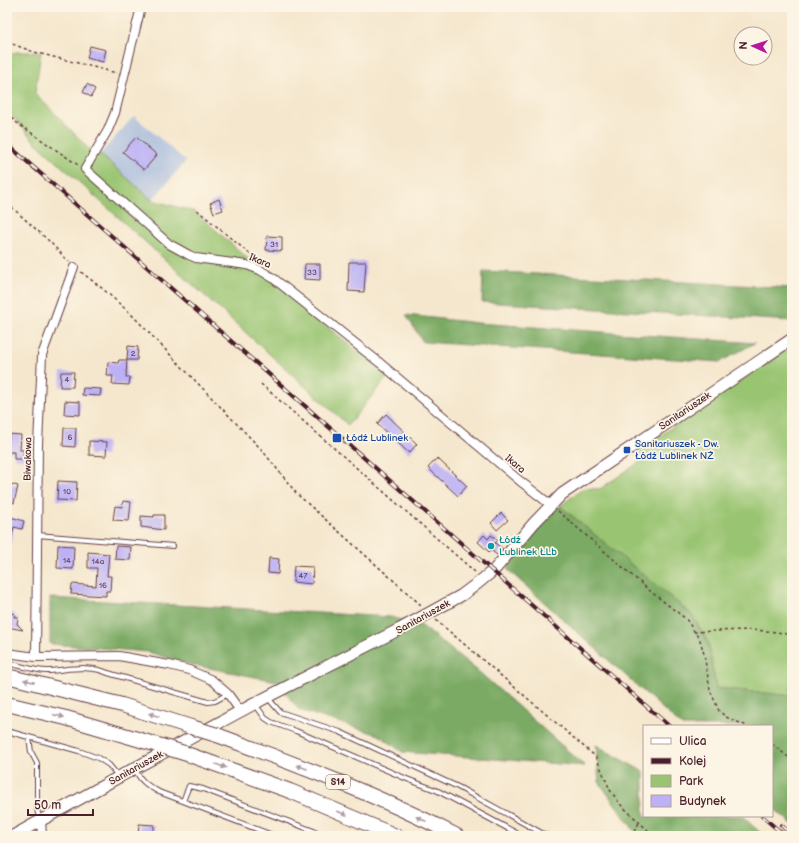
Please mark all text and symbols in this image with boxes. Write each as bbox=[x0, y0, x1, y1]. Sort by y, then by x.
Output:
north arrow bbox=[733, 26, 773, 66]
text: N bbox=[737, 41, 750, 50]
house number: 31 bbox=[270, 240, 278, 249]
street label: Ikara bbox=[247, 251, 273, 271]
house number: 33 bbox=[307, 268, 317, 277]
house number: 2 bbox=[131, 349, 136, 358]
house number: 4 bbox=[65, 375, 70, 384]
street label: Sanitariuszek bbox=[657, 389, 713, 433]
marker: Łódź Lublinek bbox=[331, 432, 343, 444]
place label: Łódź Lublinek bbox=[346, 432, 408, 444]
house number: 6 bbox=[68, 433, 73, 442]
street label: Biwakowa bbox=[22, 436, 34, 481]
place label: Sanitariuszek - Dw. Łódź Lublinek NŻ bbox=[635, 438, 719, 462]
marker: Sanitariuszek - Dw. Łódź Lublinek NŻ bbox=[622, 445, 632, 455]
street label: Ikara bbox=[503, 452, 528, 476]
house number: 10 bbox=[63, 487, 71, 496]
place label: Łódź Lublinek ŁLb bbox=[499, 534, 557, 558]
marker: Łódź Lublinek ŁLb bbox=[486, 541, 496, 551]
house number: 14 bbox=[63, 556, 71, 565]
house number: 14a bbox=[92, 557, 105, 566]
house number: 47 bbox=[299, 571, 307, 580]
house number: 16 bbox=[99, 581, 107, 590]
street label: Sanitariuszek bbox=[394, 597, 452, 637]
one-way arrow bbox=[23, 678, 35, 684]
one-way arrow bbox=[148, 712, 160, 718]
one-way arrow bbox=[52, 714, 65, 720]
legend bbox=[643, 725, 773, 817]
text: Ulica bbox=[679, 734, 707, 749]
street label: Sanitariuszek bbox=[107, 748, 165, 788]
text: Kolej bbox=[679, 754, 706, 769]
one-way arrow bbox=[215, 763, 227, 769]
one-way arrow bbox=[297, 764, 308, 770]
text: Park bbox=[679, 774, 703, 789]
road number: S14 bbox=[326, 775, 350, 789]
scale bar bbox=[28, 791, 93, 817]
text: Budynek bbox=[679, 794, 726, 809]
text: 50 m bbox=[34, 798, 61, 813]
one-way arrow bbox=[337, 810, 349, 816]
one-way arrow bbox=[416, 816, 427, 822]

